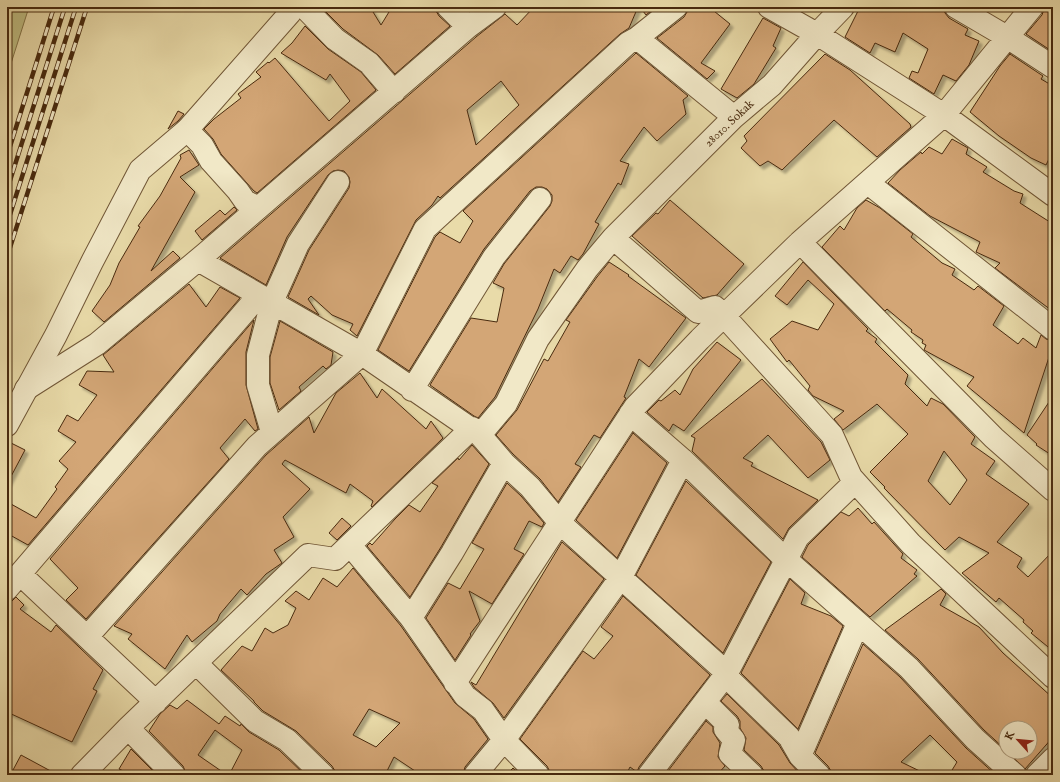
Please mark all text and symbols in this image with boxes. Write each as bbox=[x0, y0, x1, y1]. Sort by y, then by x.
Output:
street label: 28010. Sokak bbox=[701, 96, 758, 150]
north arrow bbox=[998, 720, 1038, 760]
text: K bbox=[1002, 728, 1018, 743]

